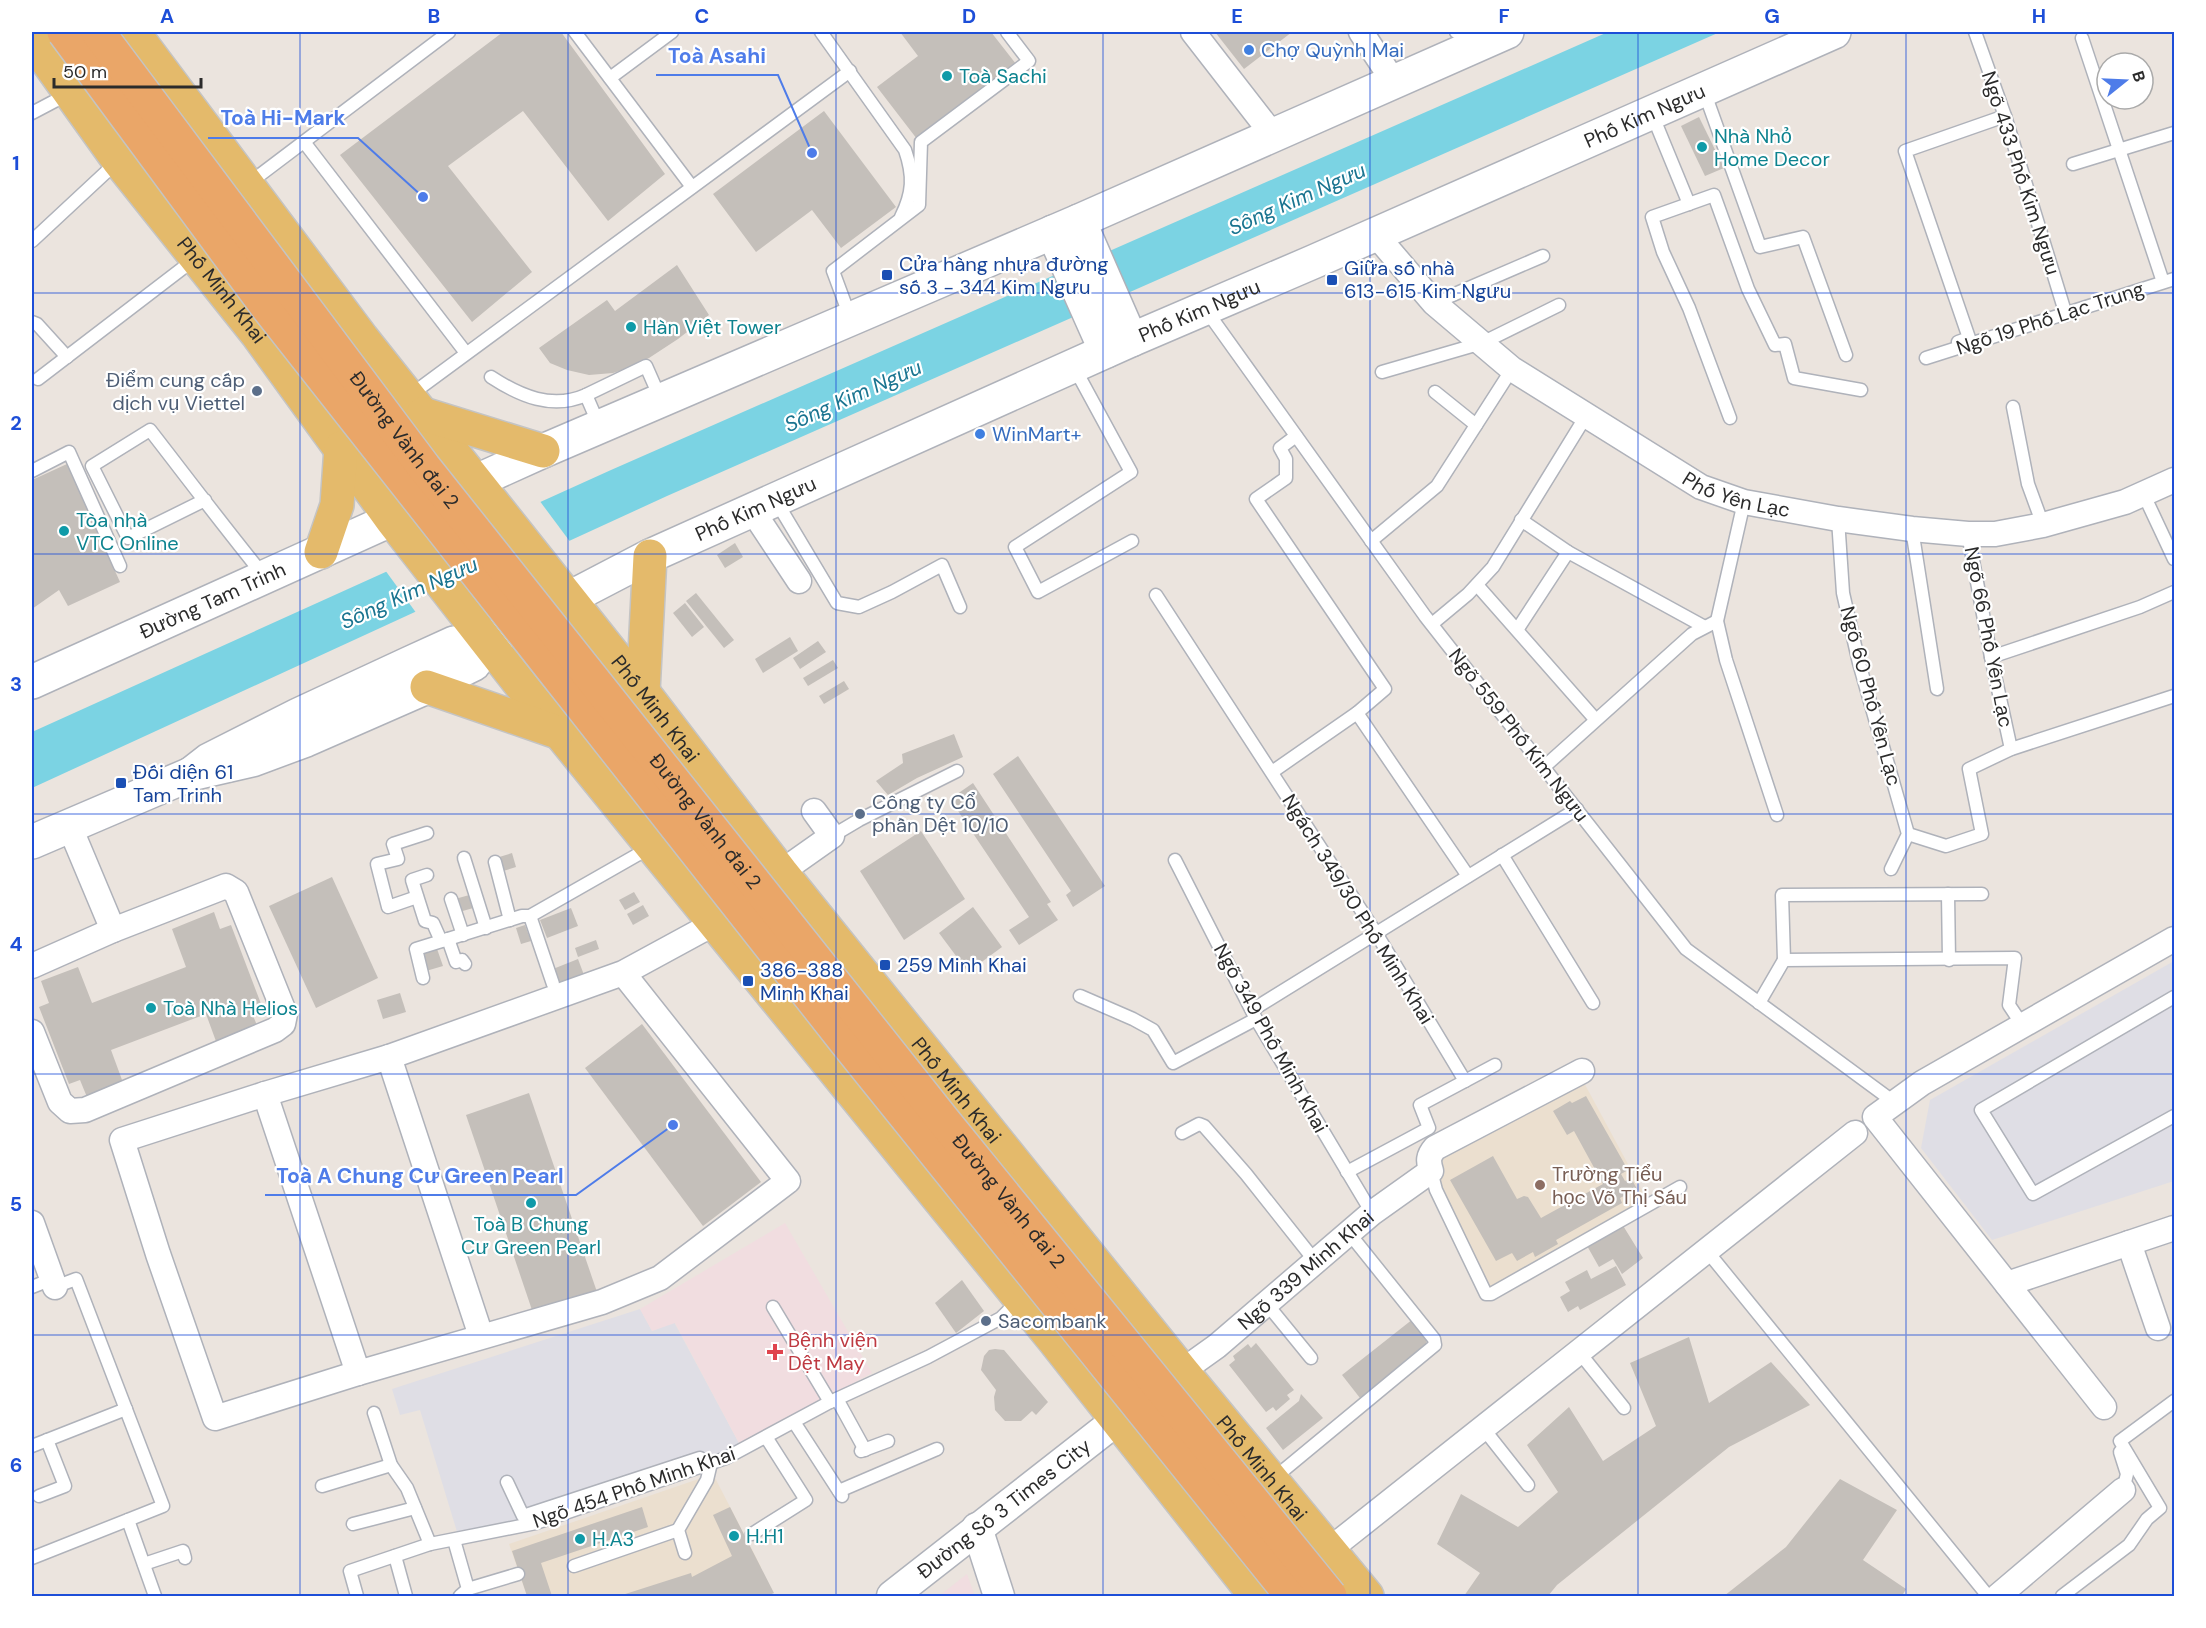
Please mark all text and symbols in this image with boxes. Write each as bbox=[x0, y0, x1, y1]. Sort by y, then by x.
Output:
text: A bbox=[160, 3, 174, 29]
text: B bbox=[428, 3, 440, 29]
text: C bbox=[695, 3, 709, 29]
text: D bbox=[962, 3, 976, 29]
text: E bbox=[1231, 3, 1243, 29]
text: F bbox=[1498, 3, 1510, 29]
text: G bbox=[1764, 3, 1780, 29]
text: H bbox=[2032, 3, 2046, 29]
callout: Toà Asahi bbox=[656, 36, 778, 75]
place label: Chợ Quỳnh Mai bbox=[1261, 37, 1404, 63]
text: Toà Asahi bbox=[668, 42, 766, 70]
marker: Chợ Quỳnh Mai bbox=[1242, 43, 1256, 57]
scale bar bbox=[54, 51, 201, 89]
north arrow bbox=[2095, 51, 2155, 111]
text: 50 m bbox=[63, 60, 107, 84]
place label: Toà Sachi bbox=[959, 63, 1047, 89]
street label: Ngõ 433 Phố Kim Ngưu bbox=[1976, 68, 2066, 278]
text: B bbox=[2127, 68, 2150, 85]
marker: Toà Sachi bbox=[940, 69, 954, 83]
street label: Phố Kim Ngưu bbox=[1580, 78, 1709, 154]
callout: Toà Hi-Mark bbox=[208, 99, 358, 138]
text: Toà Hi-Mark bbox=[220, 104, 346, 132]
place label: Nhà Nhỏ Home Decor bbox=[1714, 123, 1830, 172]
marker: Nhà Nhỏ Home Decor bbox=[1695, 140, 1709, 154]
text: 1 bbox=[12, 150, 20, 176]
water label: Sông Kim Ngưu bbox=[1224, 156, 1370, 242]
street label: Phố Minh Khai bbox=[171, 231, 272, 348]
place label: Cửa hàng nhựa đường số 3 - 344 Kim Ngưu bbox=[899, 251, 1108, 300]
place label: Giữa số nhà 613-615 Kim Ngưu bbox=[1344, 255, 1511, 304]
marker: Cửa hàng nhựa đường số 3 - 344 Kim Ngưu bbox=[880, 268, 894, 282]
street label: Phố Kim Ngưu bbox=[1135, 273, 1264, 348]
marker: Giữa số nhà 613-615 Kim Ngưu bbox=[1325, 273, 1339, 287]
street label: Ngõ 19 Phố Lạc Trung bbox=[1953, 275, 2147, 361]
place label: Hàn Việt Tower bbox=[643, 314, 781, 340]
marker: Hàn Việt Tower bbox=[624, 320, 638, 334]
water label: Sông Kim Ngưu bbox=[780, 353, 926, 439]
street label: Đường Vành đai 2 bbox=[344, 366, 465, 514]
place label: Điểm cung cấp dịch vụ Viettel bbox=[106, 367, 245, 416]
marker: Điểm cung cấp dịch vụ Viettel bbox=[250, 384, 264, 398]
text: 2 bbox=[10, 410, 22, 436]
place label: WinMart+ bbox=[992, 421, 1082, 447]
marker: WinMart+ bbox=[973, 427, 987, 441]
street label: Phố Yên Lạc bbox=[1678, 466, 1792, 523]
street label: Phố Kim Ngưu bbox=[691, 470, 820, 547]
place label: Tòa nhà VTC Online bbox=[76, 507, 179, 556]
marker: Tòa nhà VTC Online bbox=[57, 524, 71, 538]
street label: Ngõ 66 Phố Yên Lạc bbox=[1959, 544, 2019, 730]
water label: Sông Kim Ngưu bbox=[336, 550, 482, 636]
street label: Đường Tam Trinh bbox=[135, 556, 290, 645]
street label: Ngõ 60 Phố Yên Lạc bbox=[1835, 603, 1907, 789]
street label: Ngõ 559 Phố Kim Ngưu bbox=[1443, 643, 1595, 827]
street label: Phố Minh Khai bbox=[606, 650, 705, 768]
text: 3 bbox=[10, 671, 22, 697]
street label: Đường Vành đai 2 bbox=[644, 748, 767, 894]
place label: Đối diện 61 Tam Trinh bbox=[133, 759, 233, 808]
marker: Đối diện 61 Tam Trinh bbox=[114, 776, 128, 790]
place label: Công ty Cổ phần Dệt 10/10 bbox=[872, 789, 1009, 838]
street label: Ngách 349/30 Phố Minh Khai bbox=[1276, 789, 1440, 1029]
marker: Công ty Cổ phần Dệt 10/10 bbox=[853, 807, 867, 821]
text: 4 bbox=[10, 931, 23, 957]
street label: Ngõ 349 Phố Minh Khai bbox=[1208, 939, 1334, 1137]
place label: 259 Minh Khai bbox=[897, 952, 1027, 978]
place label: 386-388 Minh Khai bbox=[760, 957, 849, 1006]
marker: 259 Minh Khai bbox=[878, 958, 892, 972]
marker: 386-388 Minh Khai bbox=[741, 974, 755, 988]
place label: Toà Nhà Helios bbox=[163, 995, 298, 1021]
marker: Toà Nhà Helios bbox=[144, 1001, 158, 1015]
street label: Phố Minh Khai bbox=[906, 1032, 1007, 1149]
street label: Đường Vành đai 2 bbox=[946, 1128, 1071, 1274]
callout: Toà A Chung Cư Green Pearl bbox=[265, 1156, 576, 1195]
place label: Trường Tiểu học Võ Thị Sáu bbox=[1552, 1161, 1687, 1210]
text: Toà A Chung Cư Green Pearl bbox=[276, 1162, 564, 1190]
marker: Trường Tiểu học Võ Thị Sáu bbox=[1533, 1178, 1547, 1192]
text: 5 bbox=[10, 1191, 22, 1217]
marker: Toà B Chung Cư Green Pearl bbox=[524, 1196, 538, 1210]
street label: Ngõ 339 Minh Khai bbox=[1232, 1204, 1379, 1336]
place label: Toà B Chung Cư Green Pearl bbox=[461, 1211, 601, 1260]
place label: Sacombank bbox=[998, 1308, 1107, 1334]
marker: Sacombank bbox=[979, 1314, 993, 1328]
place label: Bệnh viện Dệt May bbox=[788, 1327, 877, 1376]
marker: Bệnh viện Dệt May bbox=[766, 1343, 784, 1361]
street label: Phố Minh Khai bbox=[1211, 1410, 1313, 1526]
street label: Đường Số 3 Times City bbox=[912, 1433, 1096, 1584]
street label: Ngõ 454 Phố Minh Khai bbox=[529, 1440, 739, 1534]
text: 6 bbox=[10, 1452, 22, 1478]
place label: H.H1 bbox=[746, 1523, 783, 1549]
place label: H.A3 bbox=[592, 1526, 634, 1552]
marker: H.H1 bbox=[727, 1529, 741, 1543]
marker: H.A3 bbox=[573, 1532, 587, 1546]

